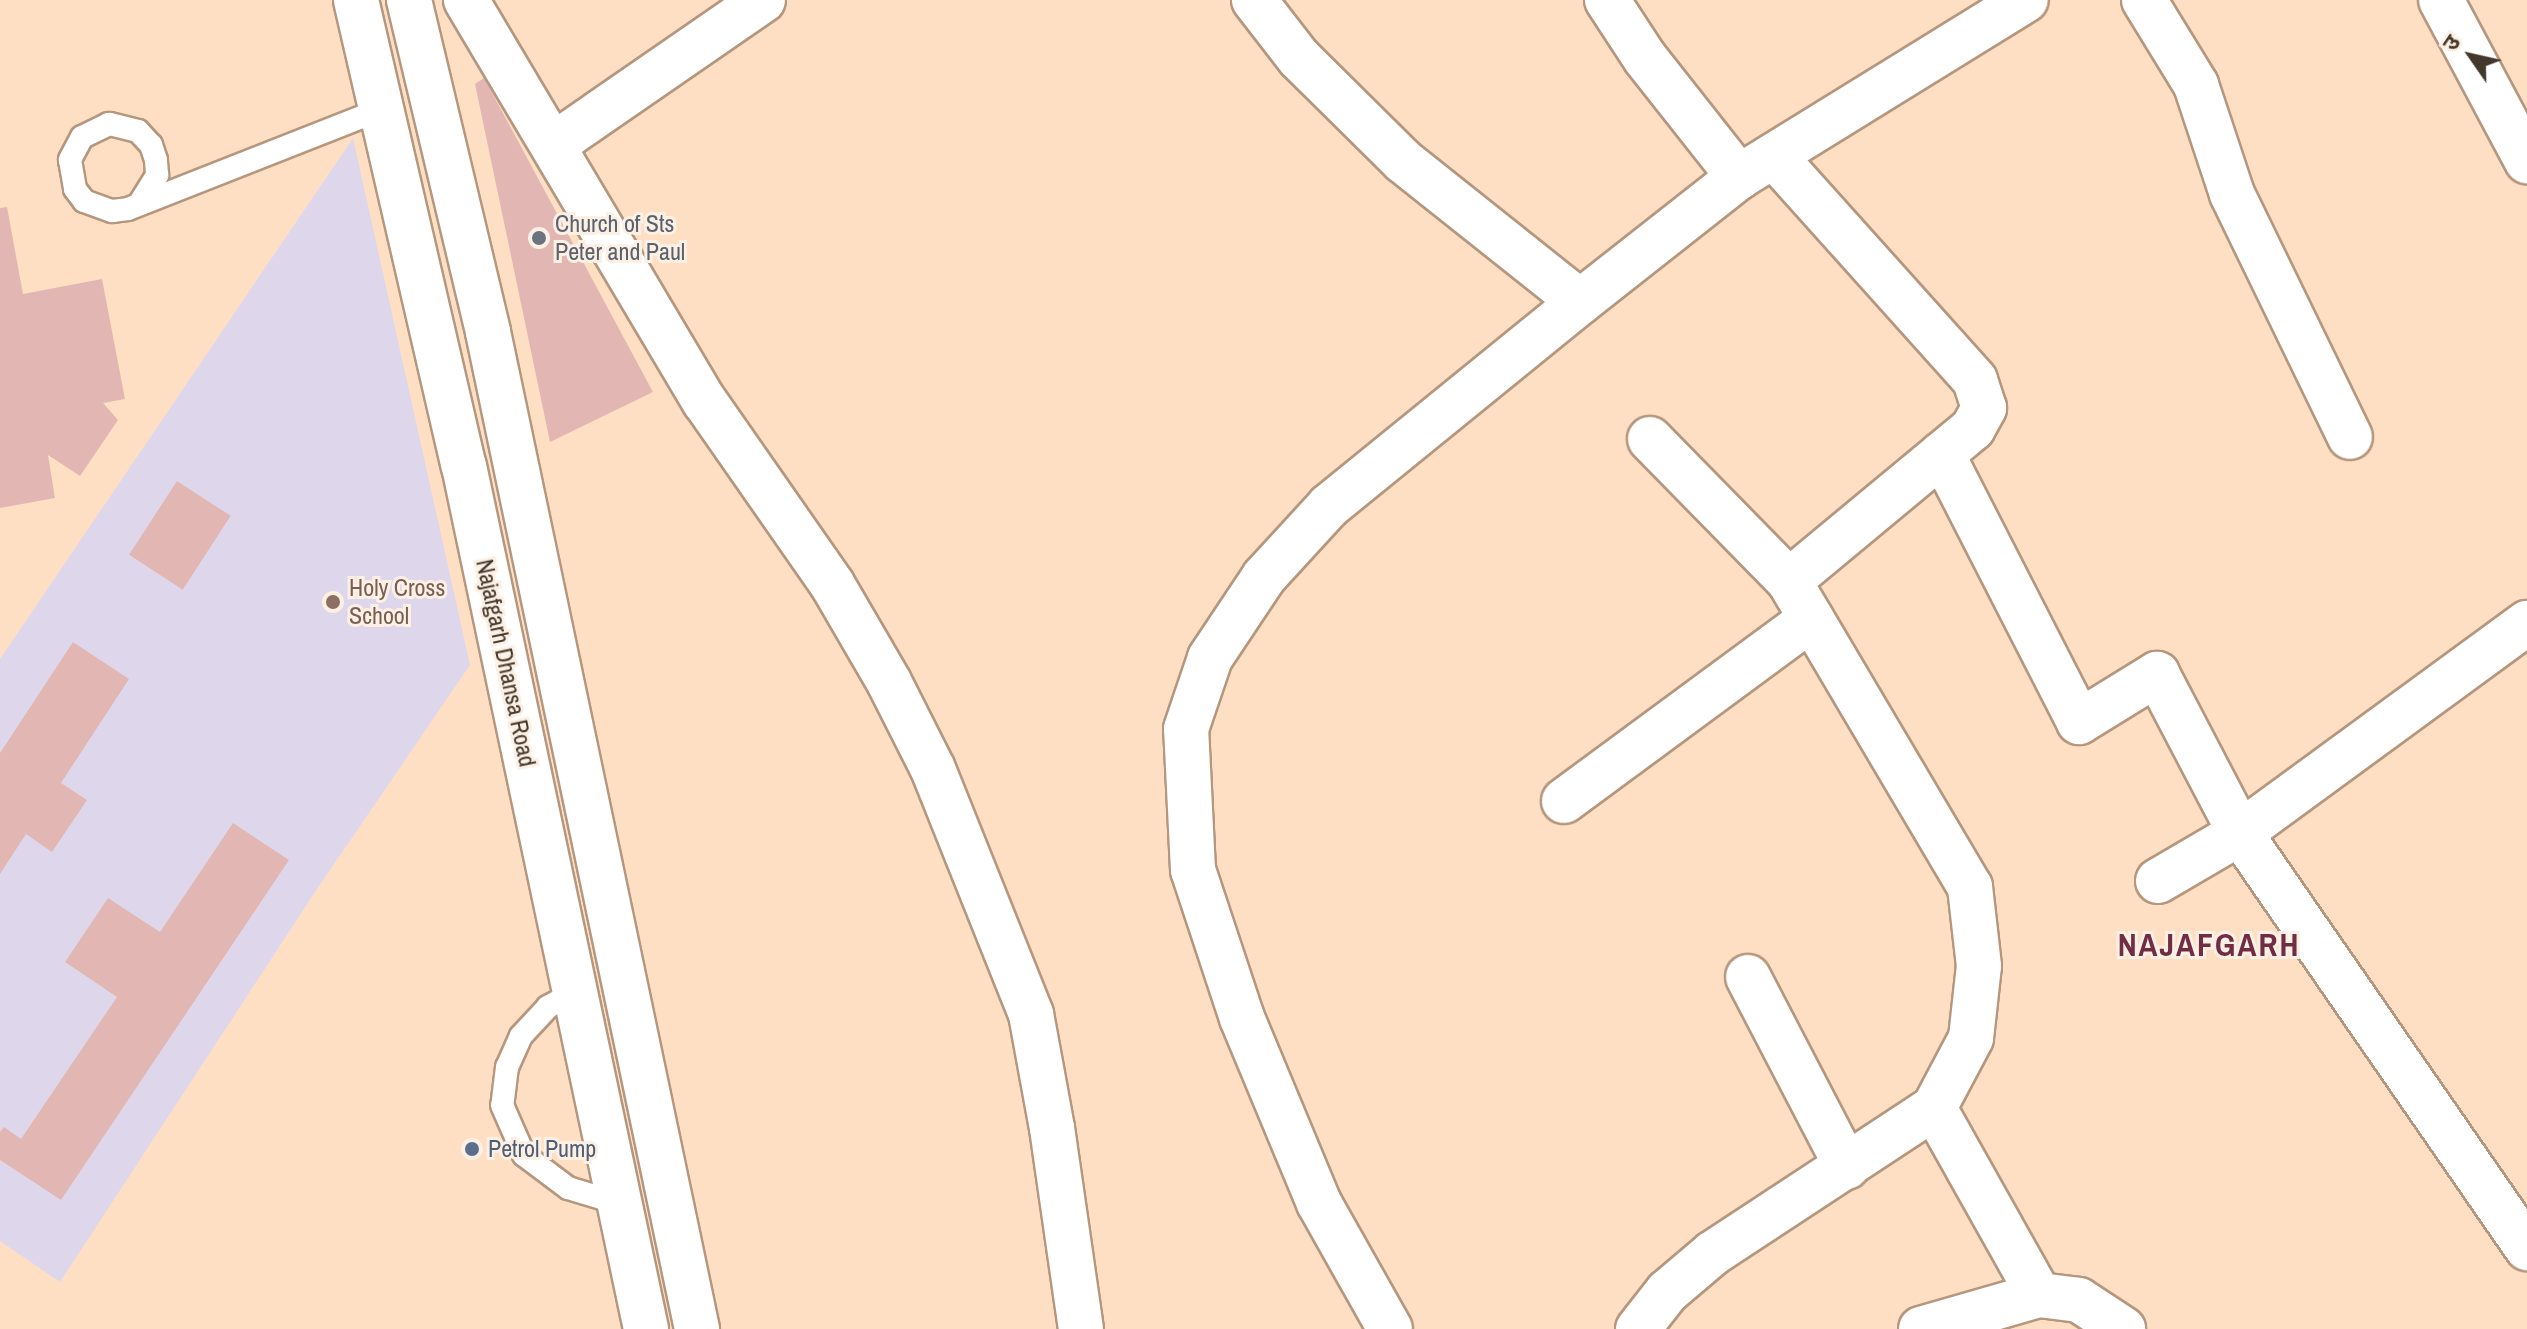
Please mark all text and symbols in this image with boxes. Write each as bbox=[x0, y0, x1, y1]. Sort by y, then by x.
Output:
north arrow bbox=[2431, 16, 2511, 96]
text: उ bbox=[2435, 29, 2467, 56]
place label: Church of Sts Peter and Paul bbox=[555, 210, 685, 266]
marker: Church of Sts Peter and Paul bbox=[530, 229, 548, 247]
street label: Najafgarh Dhansa Road bbox=[470, 557, 542, 769]
place label: Holy Cross School bbox=[349, 574, 445, 630]
marker: Holy Cross School bbox=[324, 593, 342, 611]
district label: NAJAFGARH bbox=[2118, 926, 2300, 964]
place label: Petrol Pump bbox=[488, 1135, 596, 1163]
marker: Petrol Pump bbox=[463, 1140, 481, 1158]

